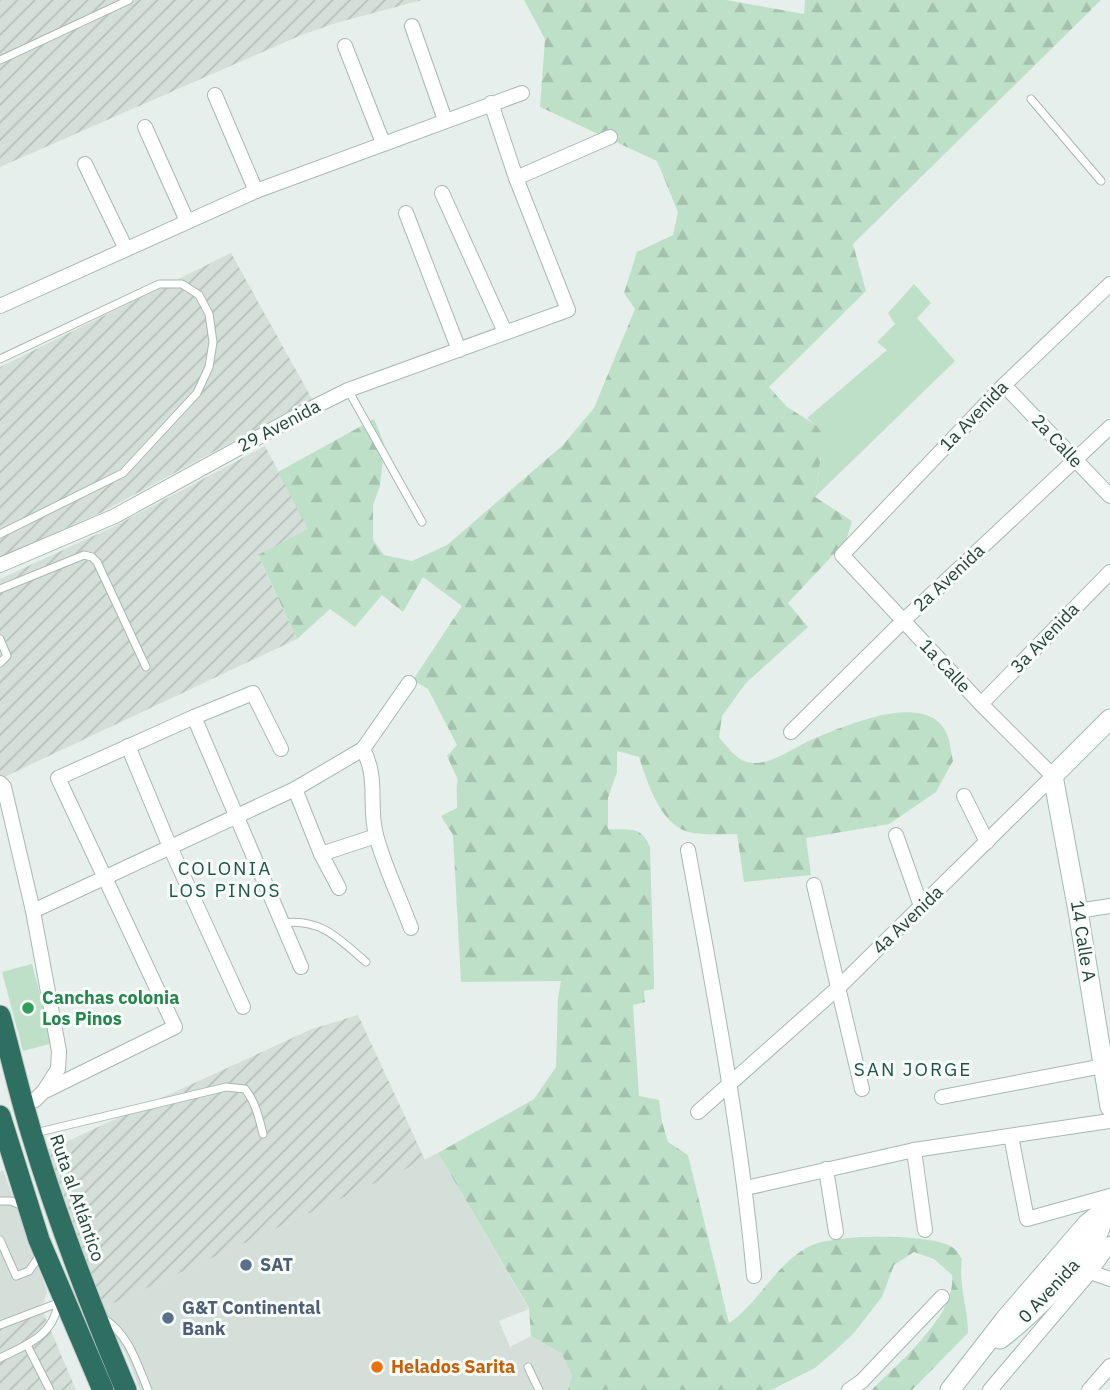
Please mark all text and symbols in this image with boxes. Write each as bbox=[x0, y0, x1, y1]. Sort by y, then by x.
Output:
street label: 1a Avenida bbox=[934, 375, 1013, 456]
street label: 29 Avenida bbox=[233, 394, 324, 457]
street label: 2a Calle bbox=[1027, 409, 1088, 472]
street label: 2a Avenida bbox=[908, 539, 989, 616]
street label: 3a Avenida bbox=[1005, 597, 1084, 678]
street label: 1a Calle bbox=[915, 634, 976, 697]
district label: COLONIA LOS PINOS bbox=[169, 856, 281, 902]
street label: 4a Avenida bbox=[868, 880, 948, 959]
street label: 14 Calle A bbox=[1066, 899, 1101, 984]
place label: Canchas colonia Los Pinos bbox=[42, 986, 179, 1030]
marker: Canchas colonia Los Pinos bbox=[20, 1000, 36, 1016]
district label: SAN JORGE bbox=[854, 1057, 972, 1081]
street label: Ruta al Atlántico bbox=[45, 1131, 110, 1264]
place label: SAT bbox=[260, 1253, 293, 1276]
street label: 0 Avenida bbox=[1013, 1253, 1084, 1328]
marker: SAT bbox=[238, 1257, 254, 1273]
place label: G&T Continental Bank bbox=[182, 1296, 321, 1340]
marker: G&T Continental Bank bbox=[160, 1310, 176, 1326]
place label: Helados Sarita bbox=[391, 1355, 515, 1378]
marker: Helados Sarita bbox=[369, 1359, 385, 1375]

